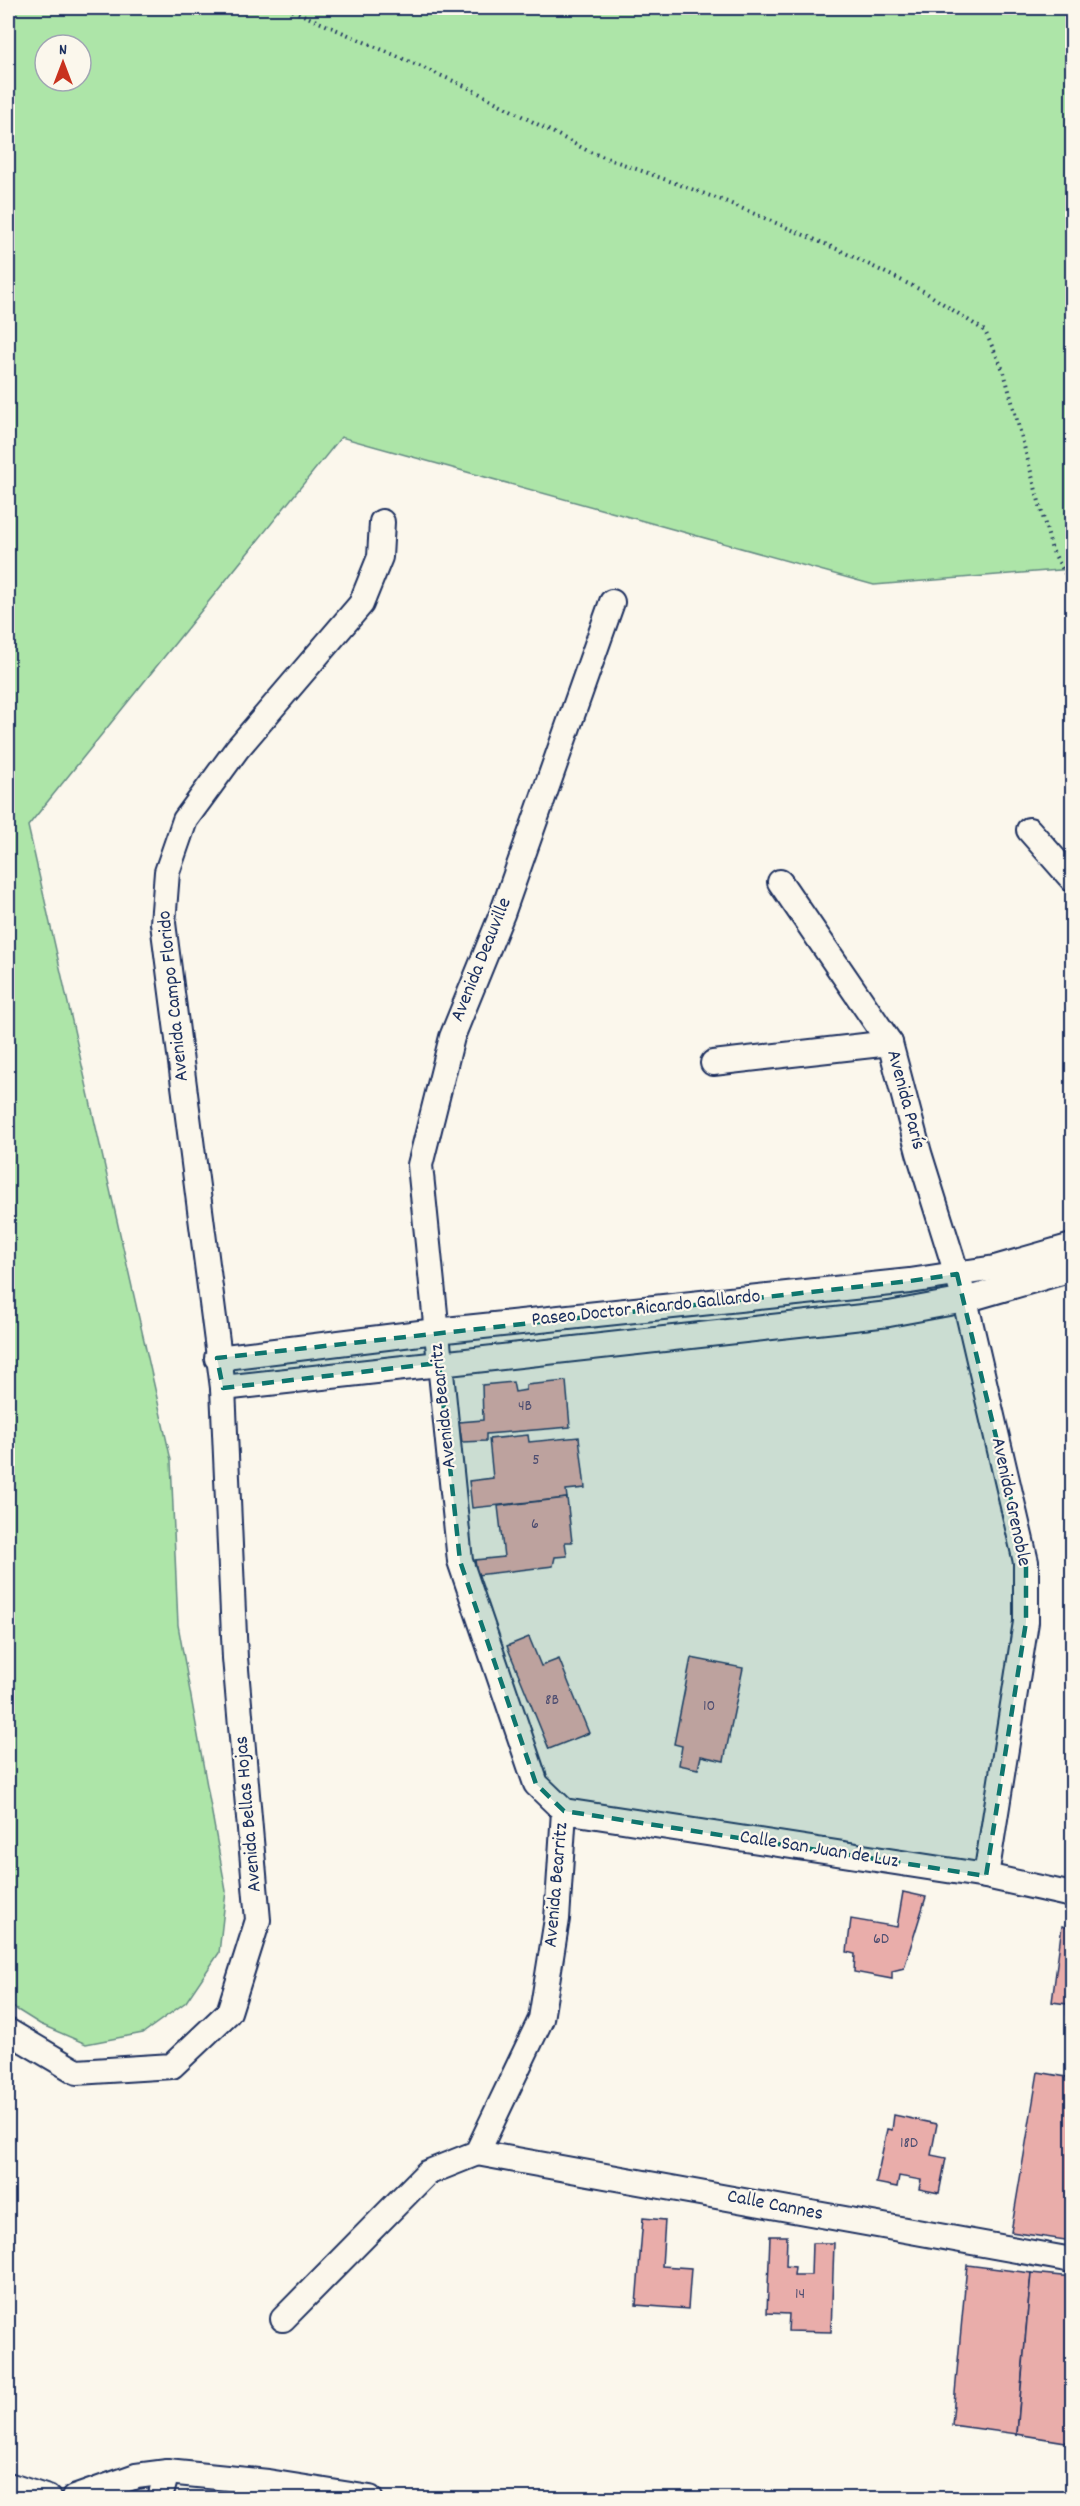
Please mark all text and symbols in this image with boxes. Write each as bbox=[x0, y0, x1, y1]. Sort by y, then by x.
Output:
north arrow bbox=[33, 33, 93, 93]
text: N bbox=[59, 39, 67, 62]
street label: Avenida Deauville bbox=[444, 894, 520, 1026]
street label: Avenida Campo Florido bbox=[151, 909, 197, 1083]
street label: Avenida París bbox=[878, 1047, 932, 1153]
street label: Paseo Doctor Ricardo Gallardo bbox=[530, 1283, 762, 1335]
street label: Avenida Bearritz bbox=[423, 1342, 464, 1470]
house number: 4B bbox=[518, 1395, 532, 1418]
street label: Avenida Grenoble bbox=[983, 1435, 1037, 1569]
house number: 5 bbox=[532, 1449, 540, 1472]
house number: 6 bbox=[531, 1513, 539, 1536]
house number: 8B bbox=[545, 1689, 559, 1712]
house number: 10 bbox=[703, 1695, 715, 1718]
street label: Avenida Bellas Hojas bbox=[228, 1735, 270, 1893]
street label: Avenida Bearritz bbox=[538, 1821, 576, 1949]
street label: Calle San Juan de Luz bbox=[738, 1824, 901, 1876]
house number: 6D bbox=[873, 1928, 889, 1951]
house number: 18D bbox=[900, 2132, 918, 2155]
street label: Calle Cannes bbox=[725, 2183, 825, 2229]
house number: 14 bbox=[795, 2283, 805, 2306]

